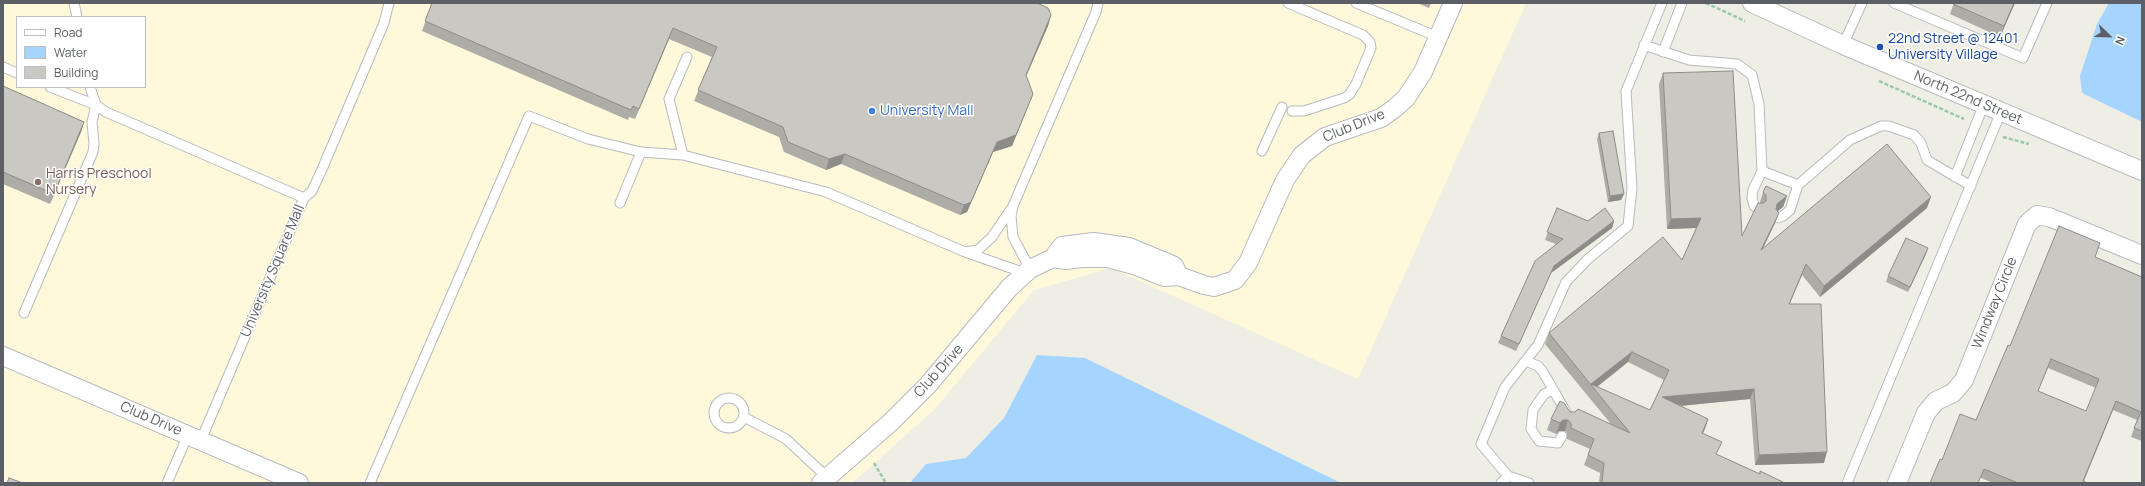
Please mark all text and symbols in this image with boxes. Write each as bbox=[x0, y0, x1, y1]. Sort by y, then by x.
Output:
legend bbox=[16, 16, 146, 88]
north arrow bbox=[2089, 16, 2129, 56]
text: Road bbox=[54, 24, 82, 41]
place label: 22nd Street @ 12401 University Village bbox=[1888, 31, 2018, 64]
text: N bbox=[2112, 34, 2129, 47]
marker: 22nd Street @ 12401 University Village bbox=[1875, 42, 1885, 52]
text: Water bbox=[54, 44, 87, 61]
text: Building bbox=[54, 64, 98, 81]
street label: North 22nd Street bbox=[1911, 68, 2025, 128]
place label: University Mall bbox=[880, 103, 973, 119]
marker: University Mall bbox=[867, 106, 877, 116]
street label: Club Drive bbox=[1321, 106, 1387, 146]
place label: Harris Preschool Nursery bbox=[46, 166, 152, 198]
marker: Harris Preschool Nursery bbox=[33, 177, 43, 187]
street label: University Square Mall bbox=[237, 202, 309, 340]
street label: Windway Circle bbox=[1969, 255, 2021, 351]
street label: Club Drive bbox=[911, 341, 967, 401]
street label: Club Drive bbox=[118, 398, 184, 440]

